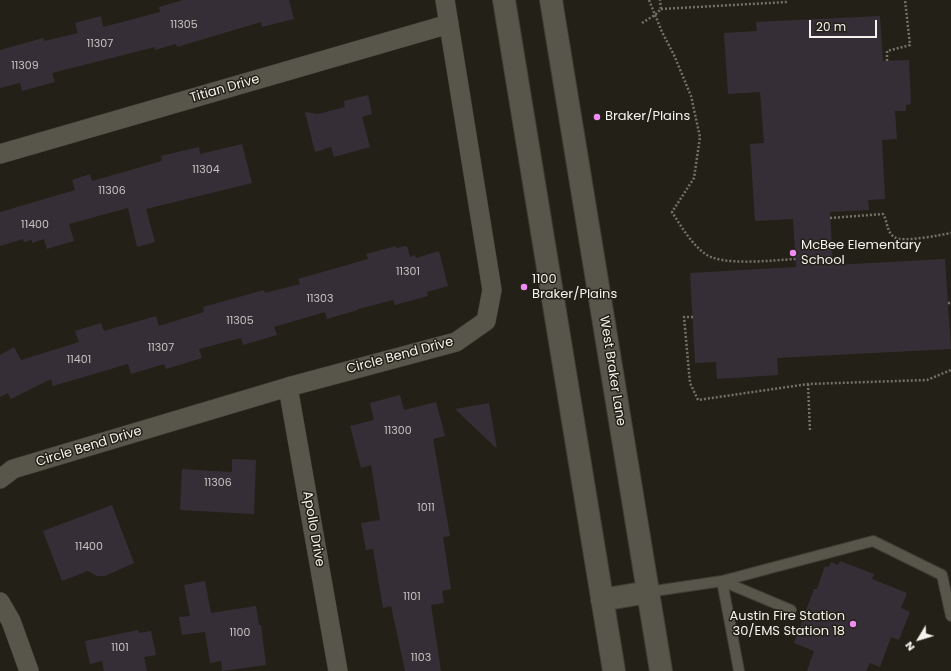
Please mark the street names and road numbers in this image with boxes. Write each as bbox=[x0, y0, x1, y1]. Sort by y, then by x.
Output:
street label: Titian Drive bbox=[189, 72, 261, 106]
street label: West Braker Lane bbox=[596, 315, 628, 427]
street label: Circle Bend Drive bbox=[345, 334, 455, 378]
street label: Circle Bend Drive bbox=[34, 423, 144, 471]
street label: Apollo Drive bbox=[299, 490, 327, 568]

